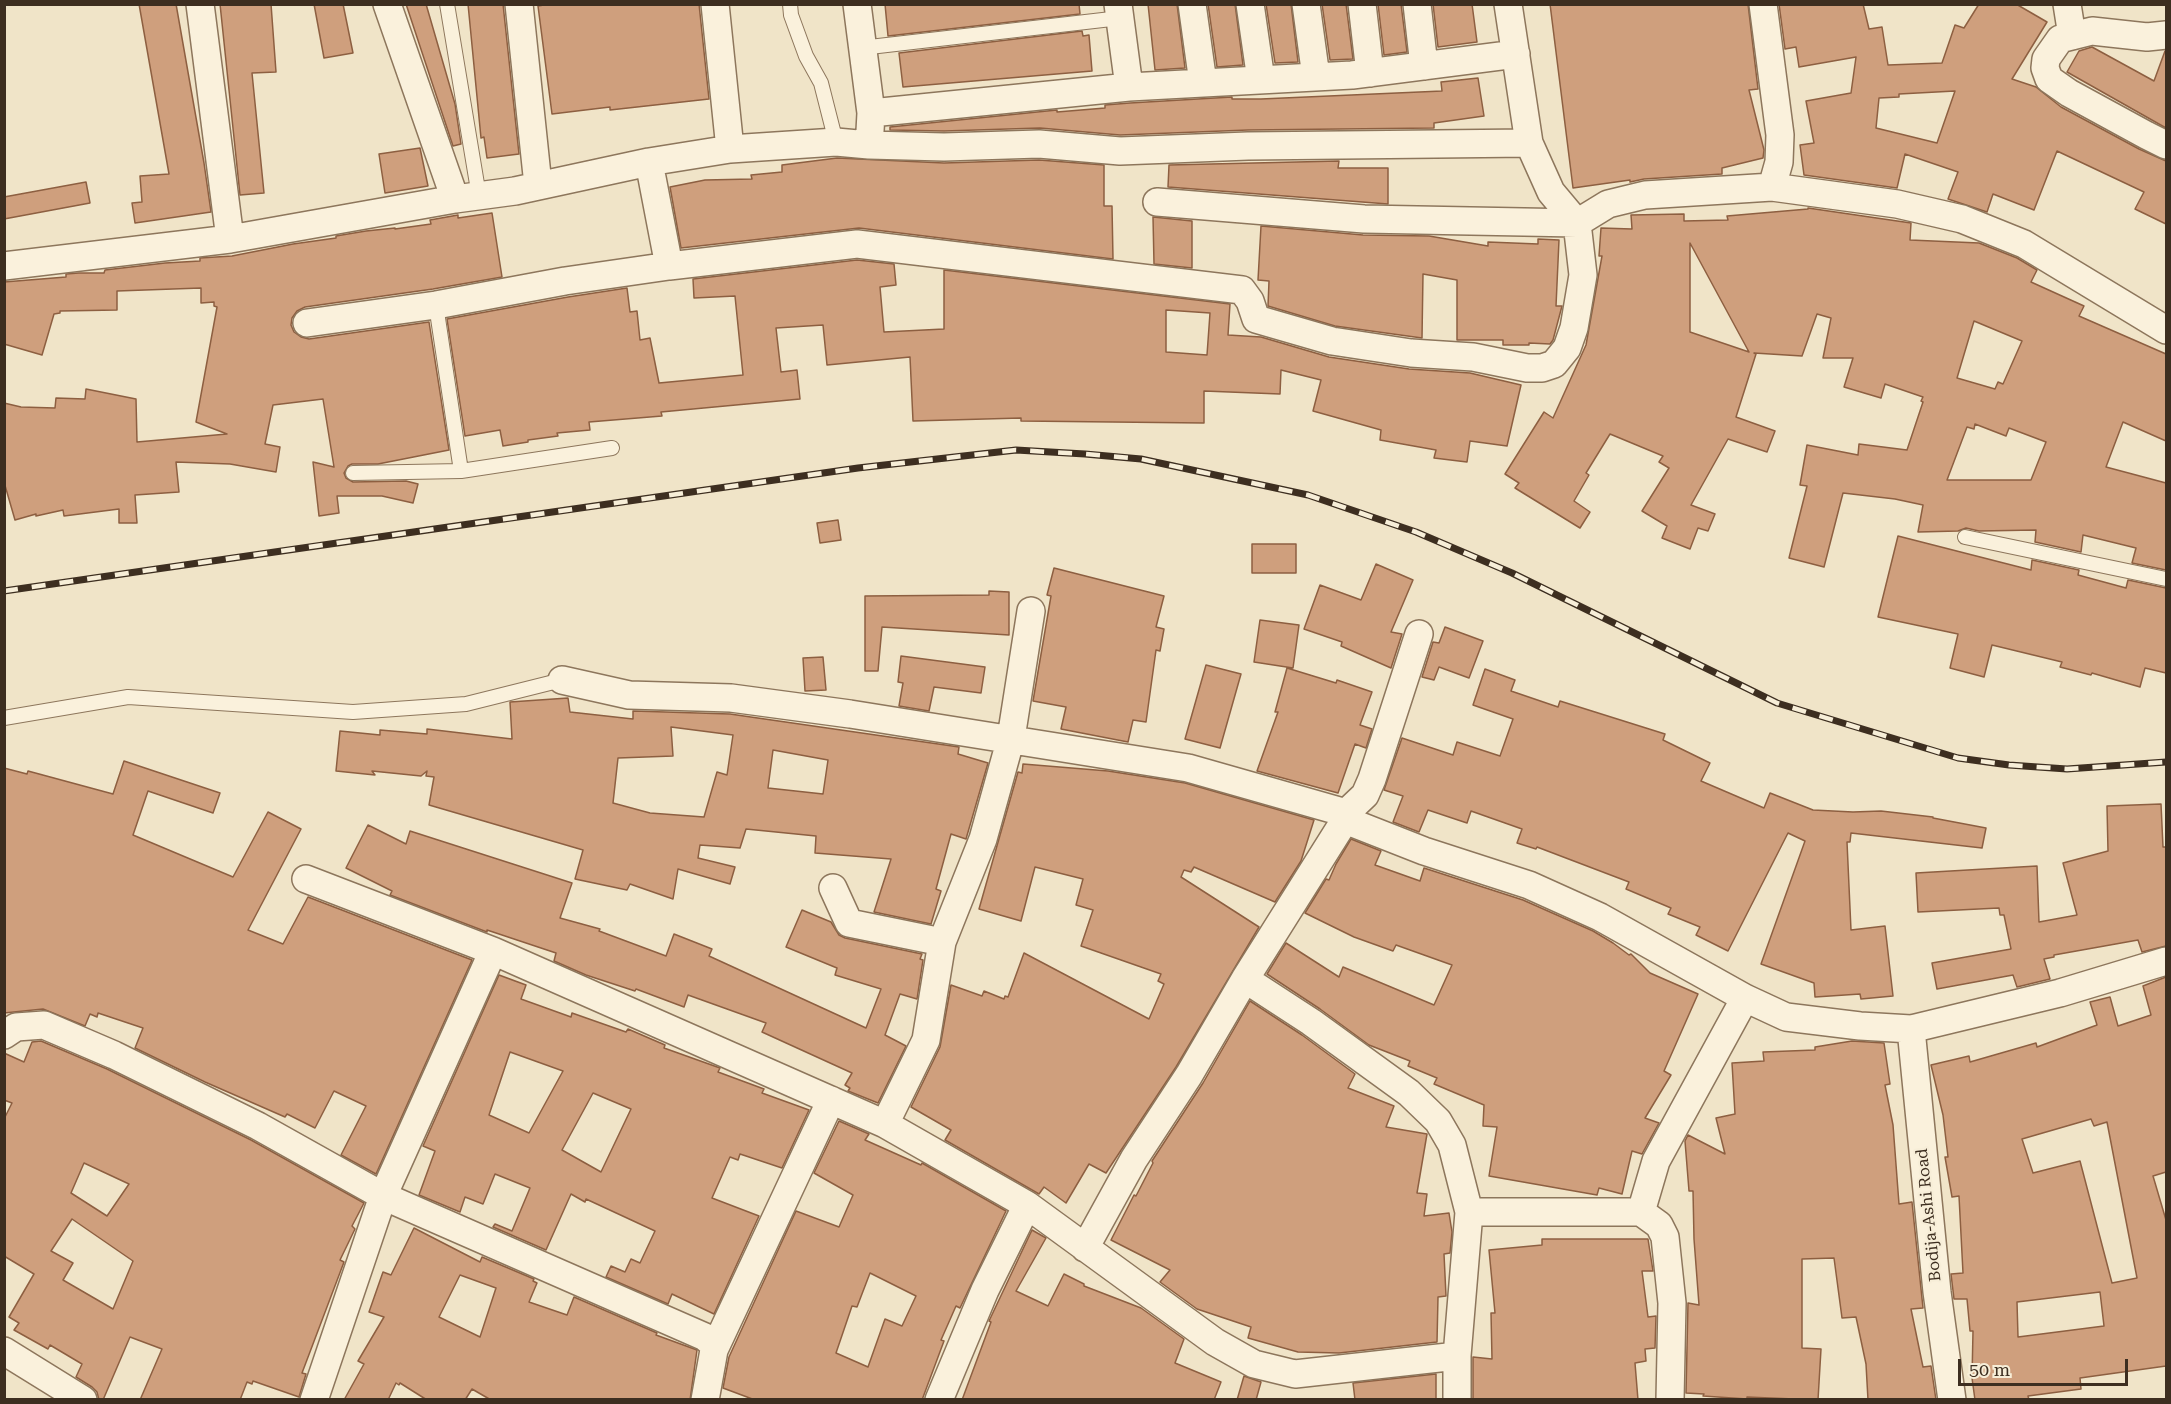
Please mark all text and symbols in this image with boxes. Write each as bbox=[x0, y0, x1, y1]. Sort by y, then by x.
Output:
street label: Bodija-Ashi Road bbox=[1912, 1148, 1946, 1282]
scale bar bbox=[1961, 1347, 2130, 1385]
text: 50 m bbox=[1969, 1359, 2010, 1380]

